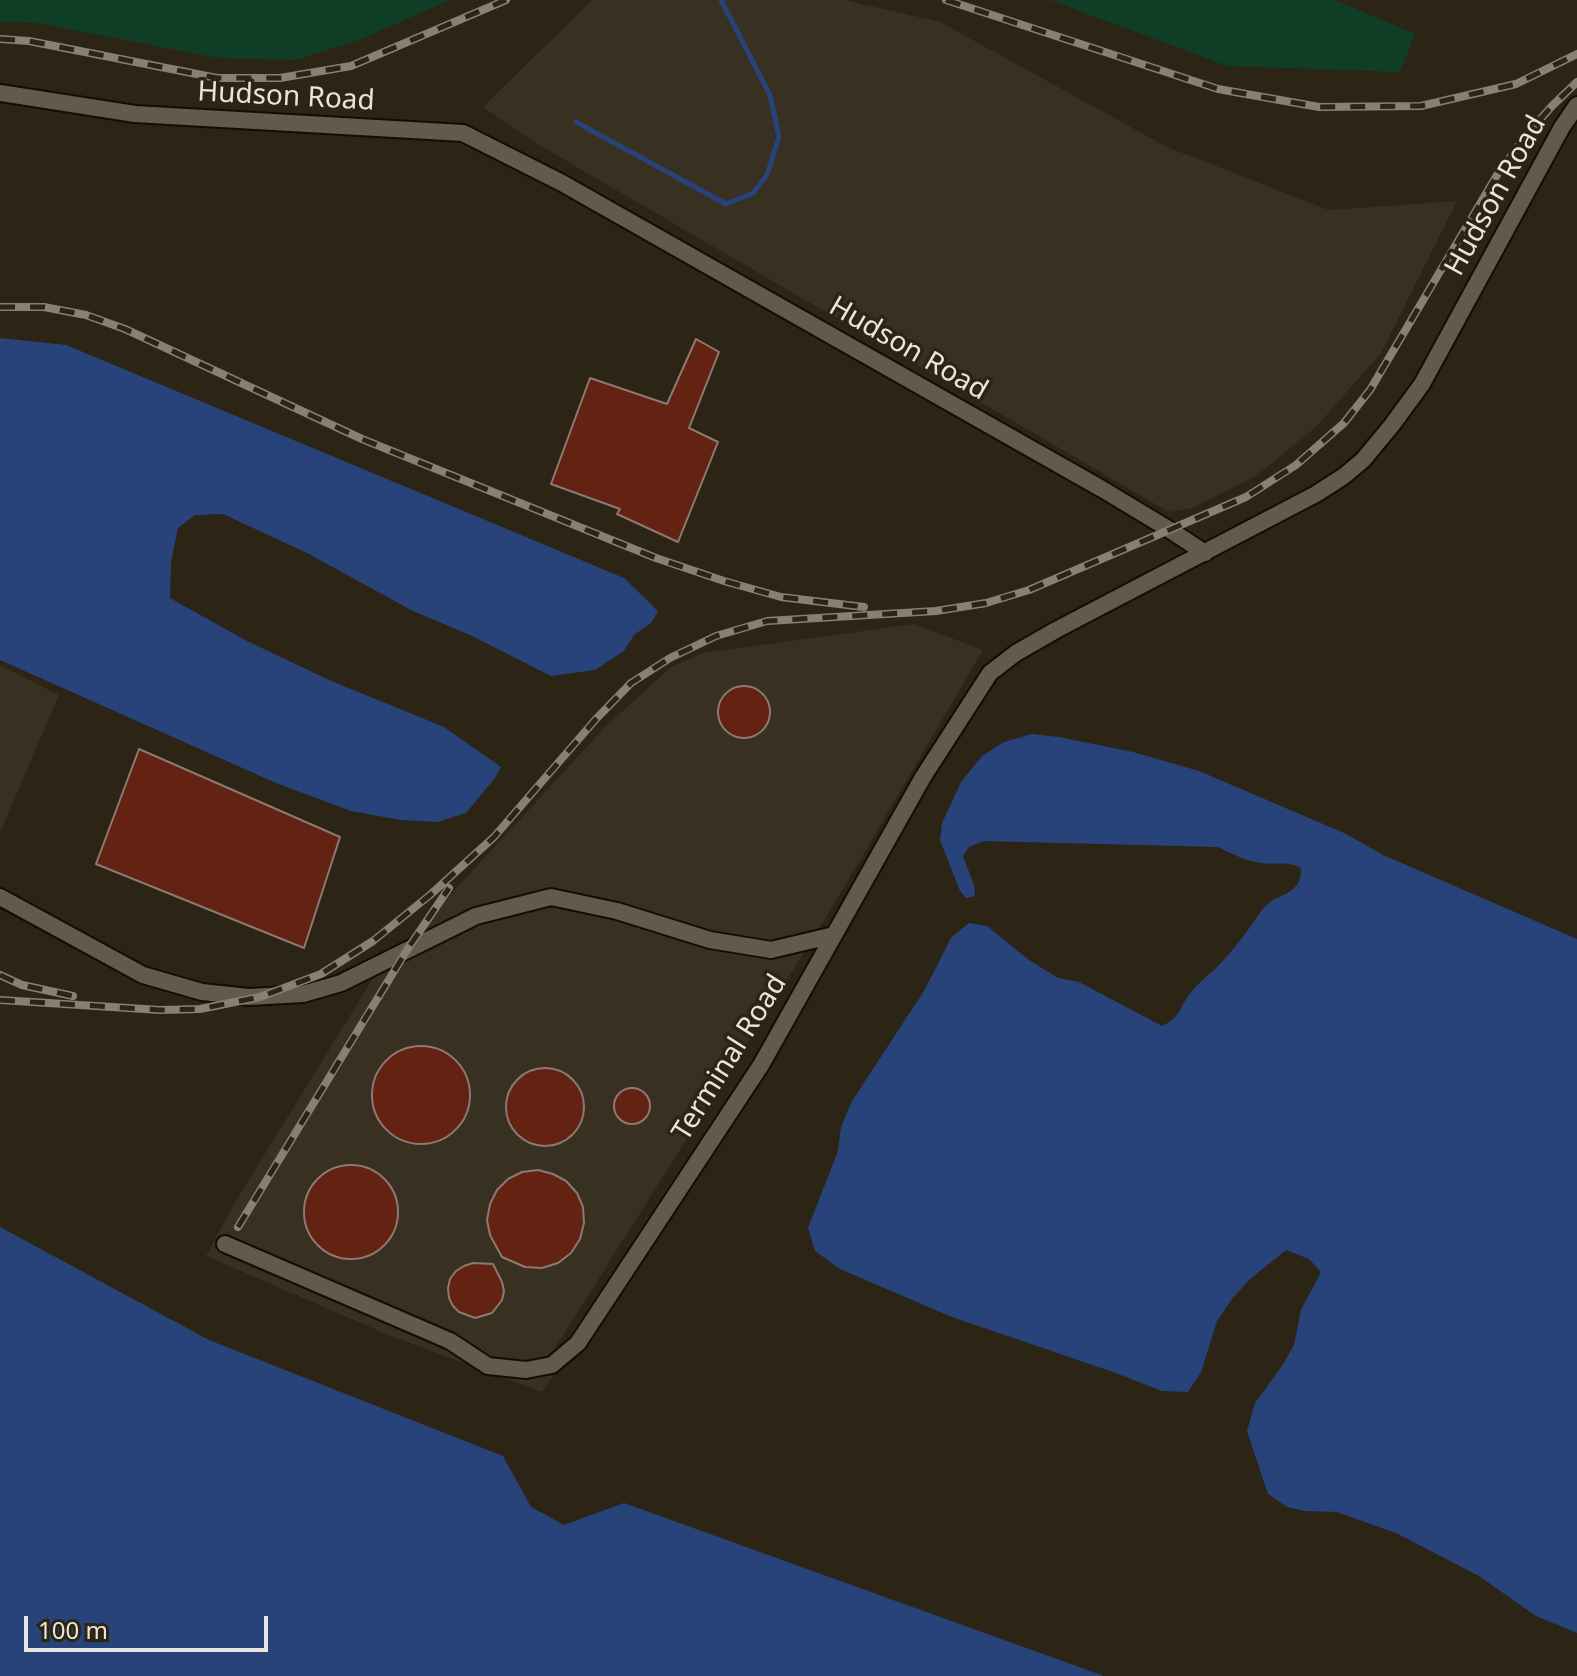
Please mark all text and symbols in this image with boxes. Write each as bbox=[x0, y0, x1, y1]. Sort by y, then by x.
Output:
street label: Hudson Road bbox=[196, 76, 376, 118]
street label: Hudson Road bbox=[1438, 110, 1554, 282]
street label: Hudson Road bbox=[823, 290, 993, 408]
street label: Terminal Road bbox=[666, 969, 794, 1147]
scale bar bbox=[28, 1600, 272, 1650]
text: 100 m bbox=[38, 1613, 108, 1646]

